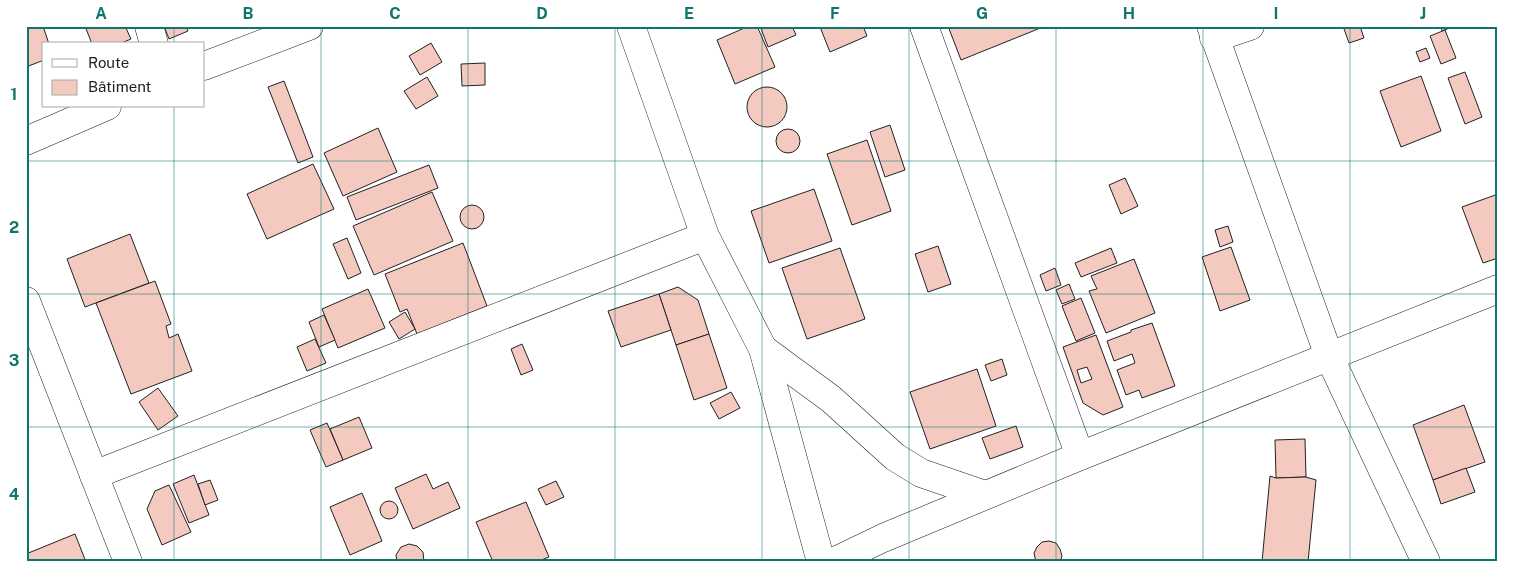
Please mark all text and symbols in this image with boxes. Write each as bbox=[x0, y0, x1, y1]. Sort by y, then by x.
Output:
text: A bbox=[95, 4, 107, 23]
text: B bbox=[243, 4, 254, 23]
text: C bbox=[389, 4, 401, 23]
text: D bbox=[536, 4, 548, 23]
text: E bbox=[684, 4, 694, 23]
text: F bbox=[830, 4, 840, 23]
text: G bbox=[976, 4, 988, 23]
text: H bbox=[1123, 4, 1135, 23]
text: I bbox=[1274, 4, 1278, 23]
text: J bbox=[1420, 4, 1426, 23]
legend bbox=[42, 42, 205, 108]
text: Route bbox=[88, 54, 129, 71]
text: Bâtiment bbox=[88, 78, 151, 95]
text: 1 bbox=[11, 85, 17, 104]
text: 2 bbox=[9, 218, 19, 237]
text: 3 bbox=[9, 351, 19, 370]
text: 4 bbox=[9, 485, 20, 504]

